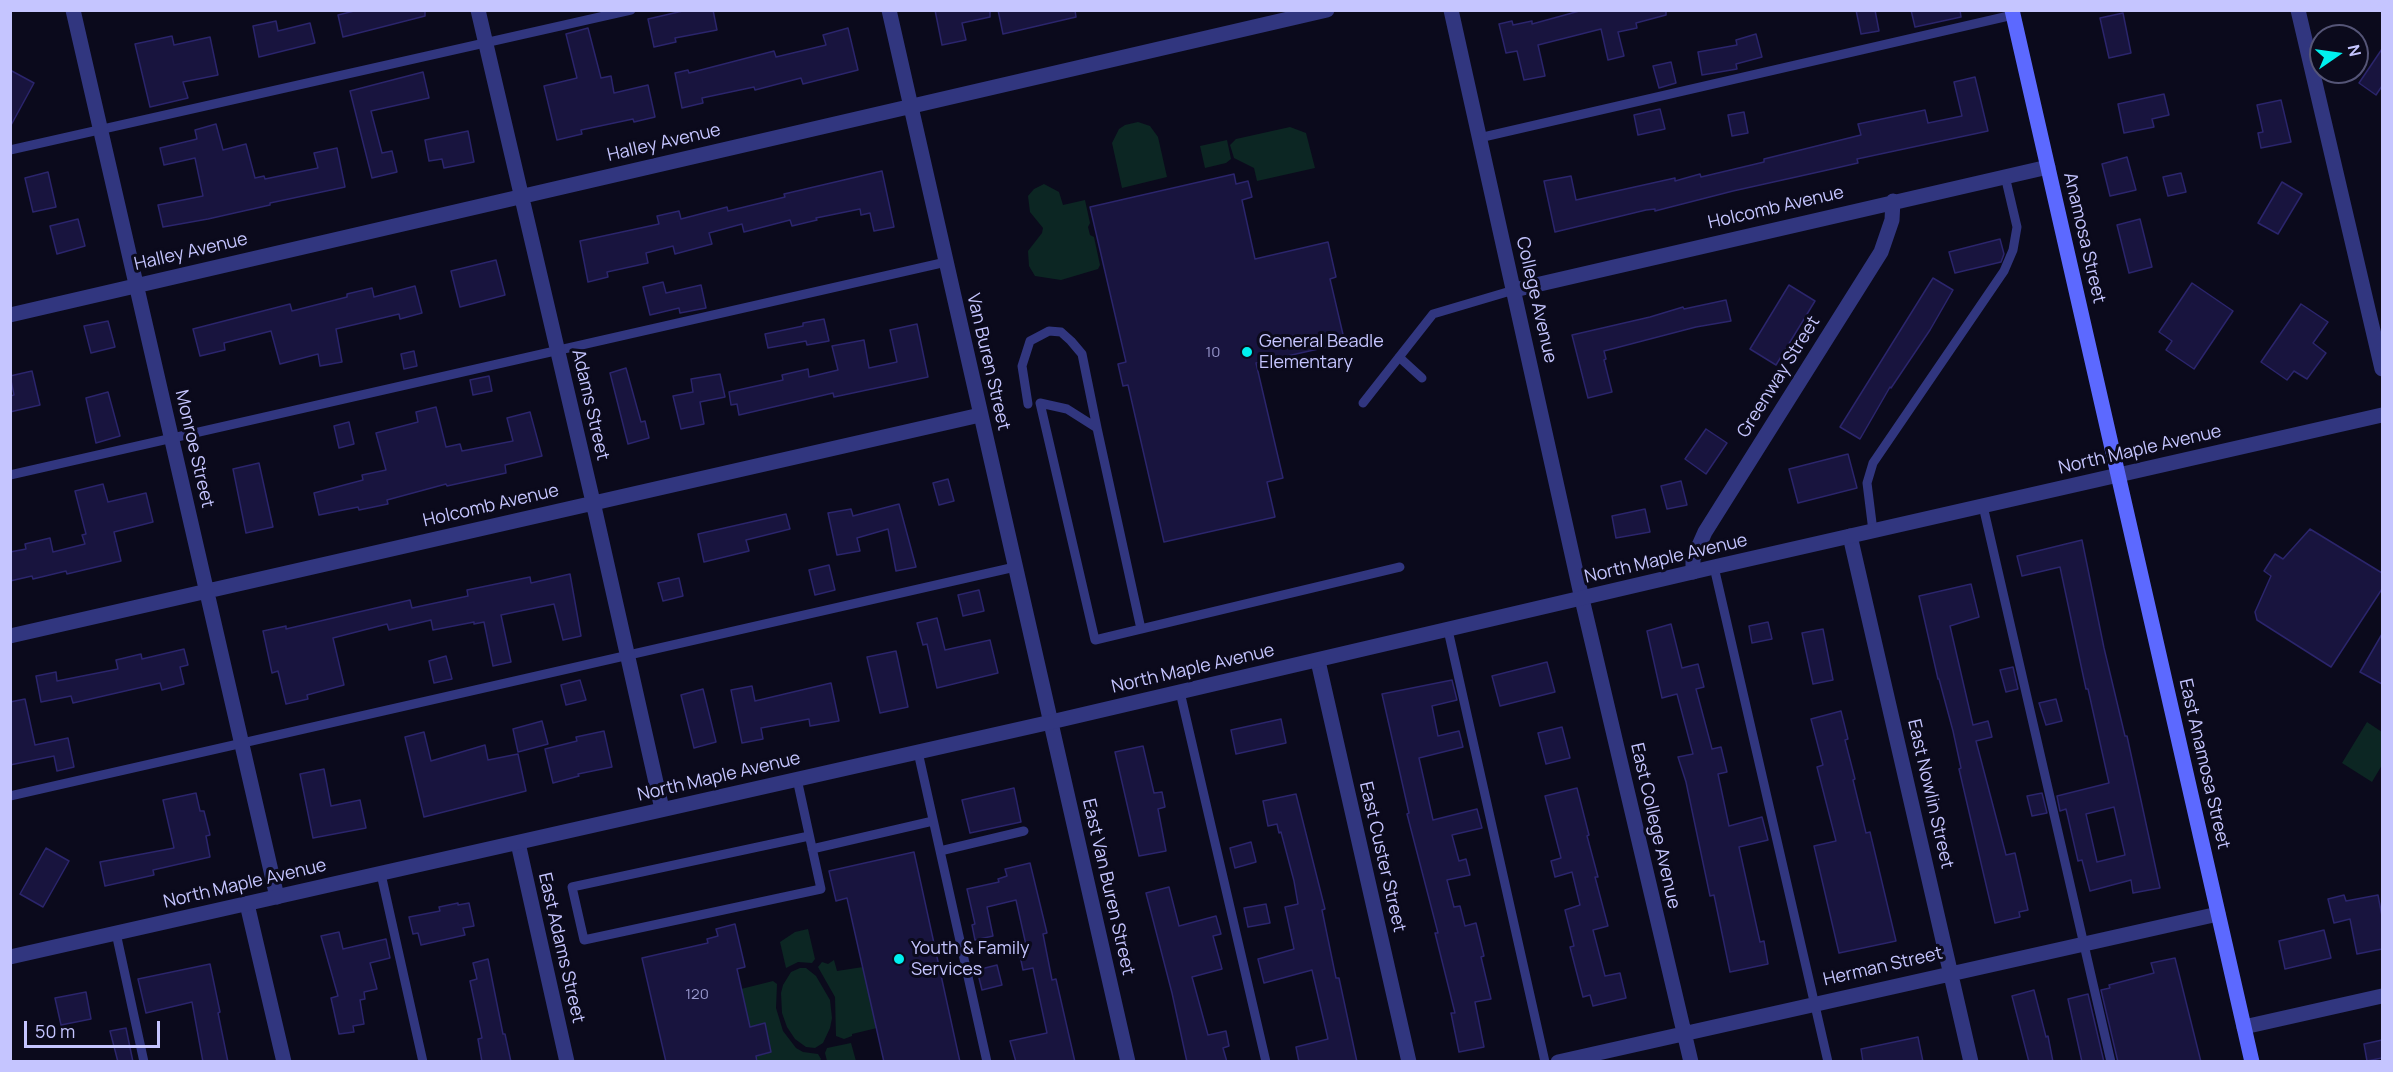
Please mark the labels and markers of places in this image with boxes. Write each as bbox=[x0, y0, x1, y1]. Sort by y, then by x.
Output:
place label: General Beadle Elementary bbox=[1259, 331, 1384, 374]
marker: General Beadle Elementary bbox=[1240, 345, 1254, 359]
place label: Youth & Family Services bbox=[911, 938, 1030, 980]
marker: Youth & Family Services bbox=[892, 952, 906, 966]

